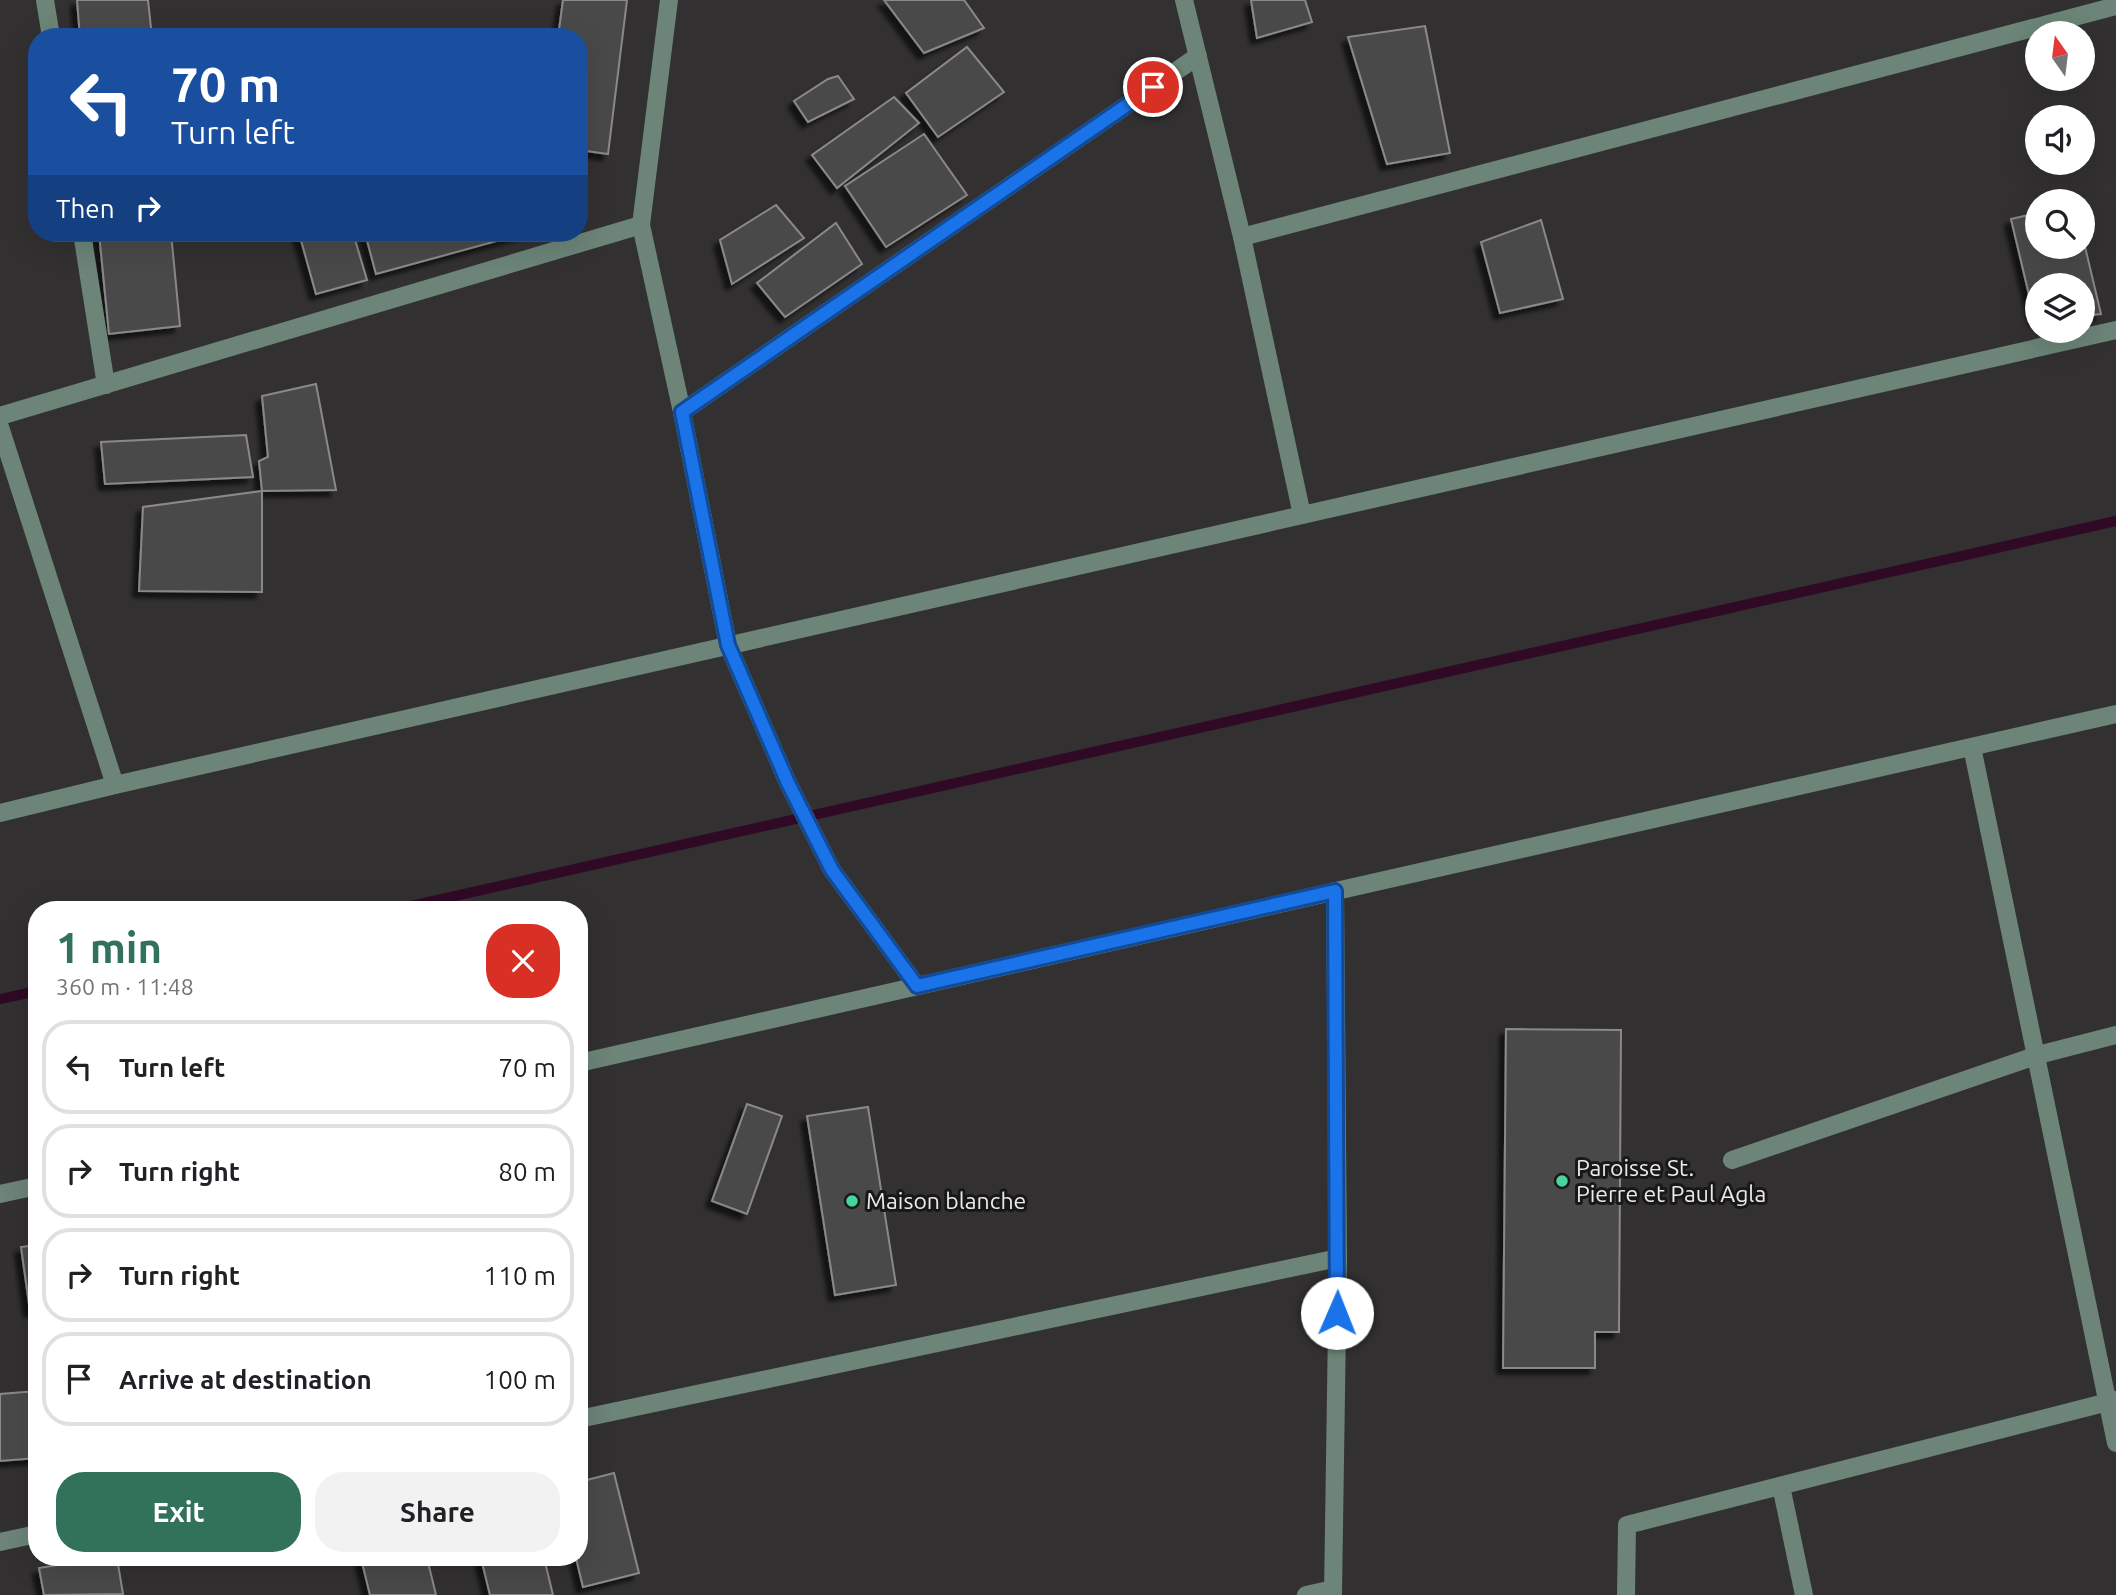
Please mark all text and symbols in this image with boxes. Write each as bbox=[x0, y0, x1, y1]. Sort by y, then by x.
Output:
north arrow bbox=[2025, 21, 2095, 91]
map controls bbox=[2025, 21, 2095, 343]
icon: left bbox=[56, 56, 147, 147]
text: 70 m bbox=[171, 56, 280, 111]
pin bbox=[1123, 57, 1183, 117]
icon: arrive bbox=[1134, 68, 1172, 106]
button: sound bbox=[2025, 105, 2095, 175]
text: Turn left bbox=[171, 114, 295, 150]
icon: right bbox=[129, 189, 167, 227]
button: search bbox=[2025, 189, 2095, 259]
text: Then bbox=[56, 194, 115, 223]
button: layers bbox=[2025, 273, 2095, 343]
text: 1 min bbox=[56, 924, 162, 971]
button: close bbox=[486, 924, 560, 998]
text: 360 m · 11:48 bbox=[56, 974, 194, 999]
icon: left bbox=[60, 1048, 98, 1086]
text: Turn left bbox=[119, 1053, 225, 1082]
text: 70 m bbox=[498, 1053, 556, 1082]
icon: right bbox=[60, 1152, 98, 1190]
place label: Paroisse St. Pierre et Paul Agla bbox=[1576, 1155, 1766, 1206]
text: Turn right bbox=[119, 1157, 240, 1186]
text: 80 m bbox=[498, 1157, 556, 1186]
marker: Paroisse St. Pierre et Paul Agla bbox=[1554, 1173, 1570, 1189]
place label: Maison blanche bbox=[866, 1188, 1026, 1213]
marker: Maison blanche bbox=[844, 1193, 860, 1209]
icon: right bbox=[60, 1256, 98, 1294]
text: Turn right bbox=[119, 1261, 240, 1290]
text: 110 m bbox=[484, 1261, 556, 1290]
position arrow bbox=[1300, 1276, 1374, 1350]
icon: arrive bbox=[60, 1360, 98, 1398]
text: Arrive at destination bbox=[119, 1365, 372, 1394]
text: 100 m bbox=[484, 1365, 556, 1394]
button: Exit bbox=[56, 1472, 301, 1552]
button: Share bbox=[315, 1472, 560, 1552]

